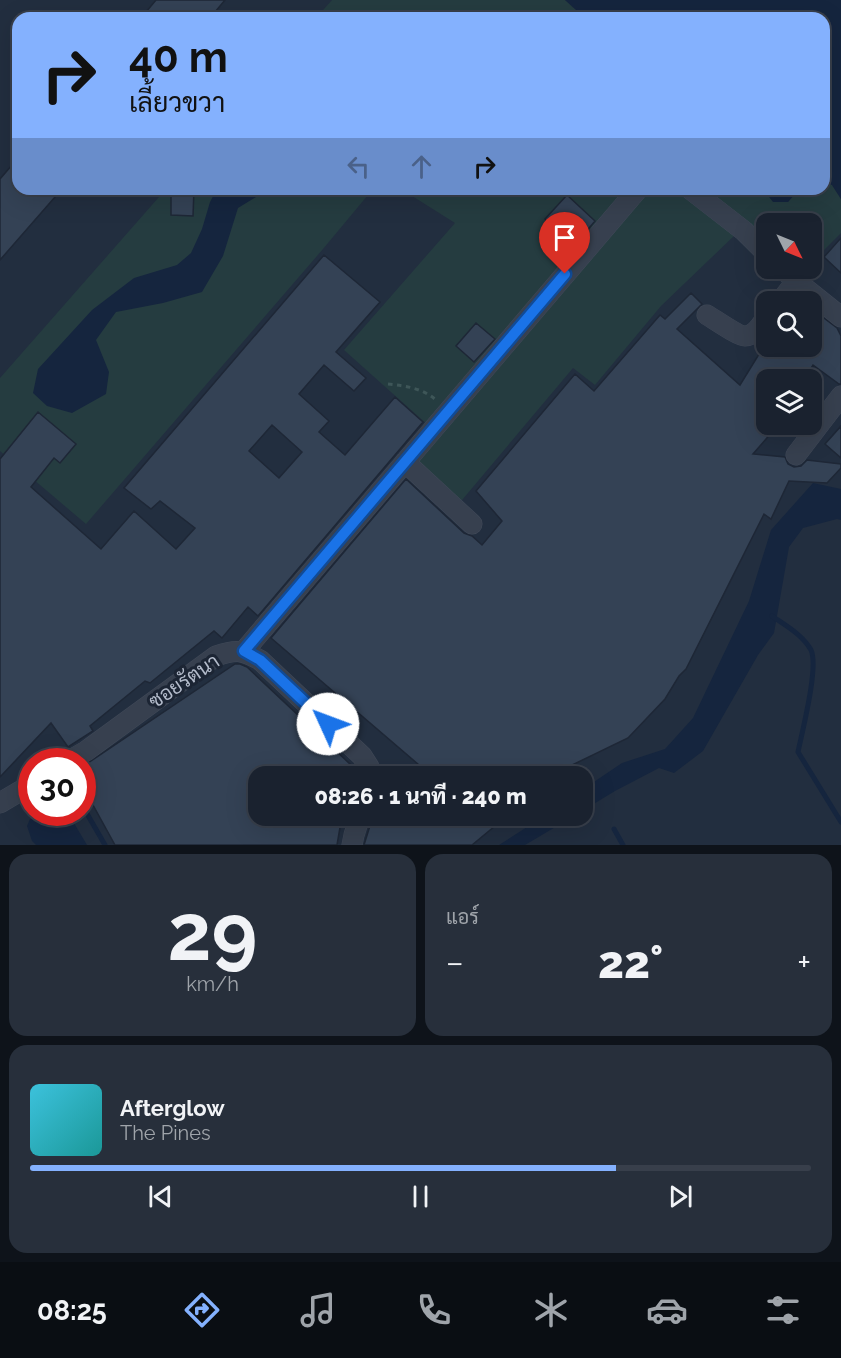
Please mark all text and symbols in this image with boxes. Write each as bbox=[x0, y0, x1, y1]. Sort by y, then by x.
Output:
text: 40 m bbox=[129, 33, 228, 82]
icon: right bbox=[30, 36, 108, 114]
text: เลี้ยวขวา bbox=[129, 87, 225, 118]
icon: left bbox=[342, 150, 375, 183]
icon: ahead bbox=[405, 150, 438, 183]
icon: right bbox=[468, 150, 501, 183]
pin bbox=[539, 212, 590, 274]
north arrow bbox=[756, 213, 822, 279]
map controls bbox=[756, 213, 822, 435]
icon: arrive bbox=[548, 221, 581, 254]
button: search bbox=[756, 291, 822, 357]
button: layers bbox=[756, 369, 822, 435]
street label: ซอยรัตนา bbox=[144, 649, 224, 713]
position arrow bbox=[296, 692, 360, 756]
speed limit sign: 30 bbox=[18, 748, 96, 826]
text: 08:26 · 1 นาที · 240 m bbox=[314, 783, 527, 809]
text: 29 bbox=[168, 887, 257, 978]
text: แอร์ bbox=[446, 905, 479, 929]
text: 22° bbox=[598, 936, 663, 989]
text: − bbox=[446, 943, 464, 982]
text: + bbox=[797, 943, 811, 982]
text: km/h bbox=[186, 972, 239, 996]
text: Afterglow bbox=[120, 1095, 225, 1121]
text: The Pines bbox=[120, 1121, 211, 1145]
icon: previous bbox=[144, 1180, 177, 1213]
icon: pause bbox=[404, 1180, 437, 1213]
icon: next bbox=[664, 1180, 697, 1213]
icon: directions bbox=[181, 1289, 223, 1331]
icon: music bbox=[297, 1289, 339, 1331]
icon: phone bbox=[413, 1289, 455, 1331]
icon: climate bbox=[530, 1289, 572, 1331]
icon: car bbox=[646, 1289, 688, 1331]
icon: filters bbox=[762, 1289, 804, 1331]
text: 08:25 bbox=[37, 1295, 107, 1326]

